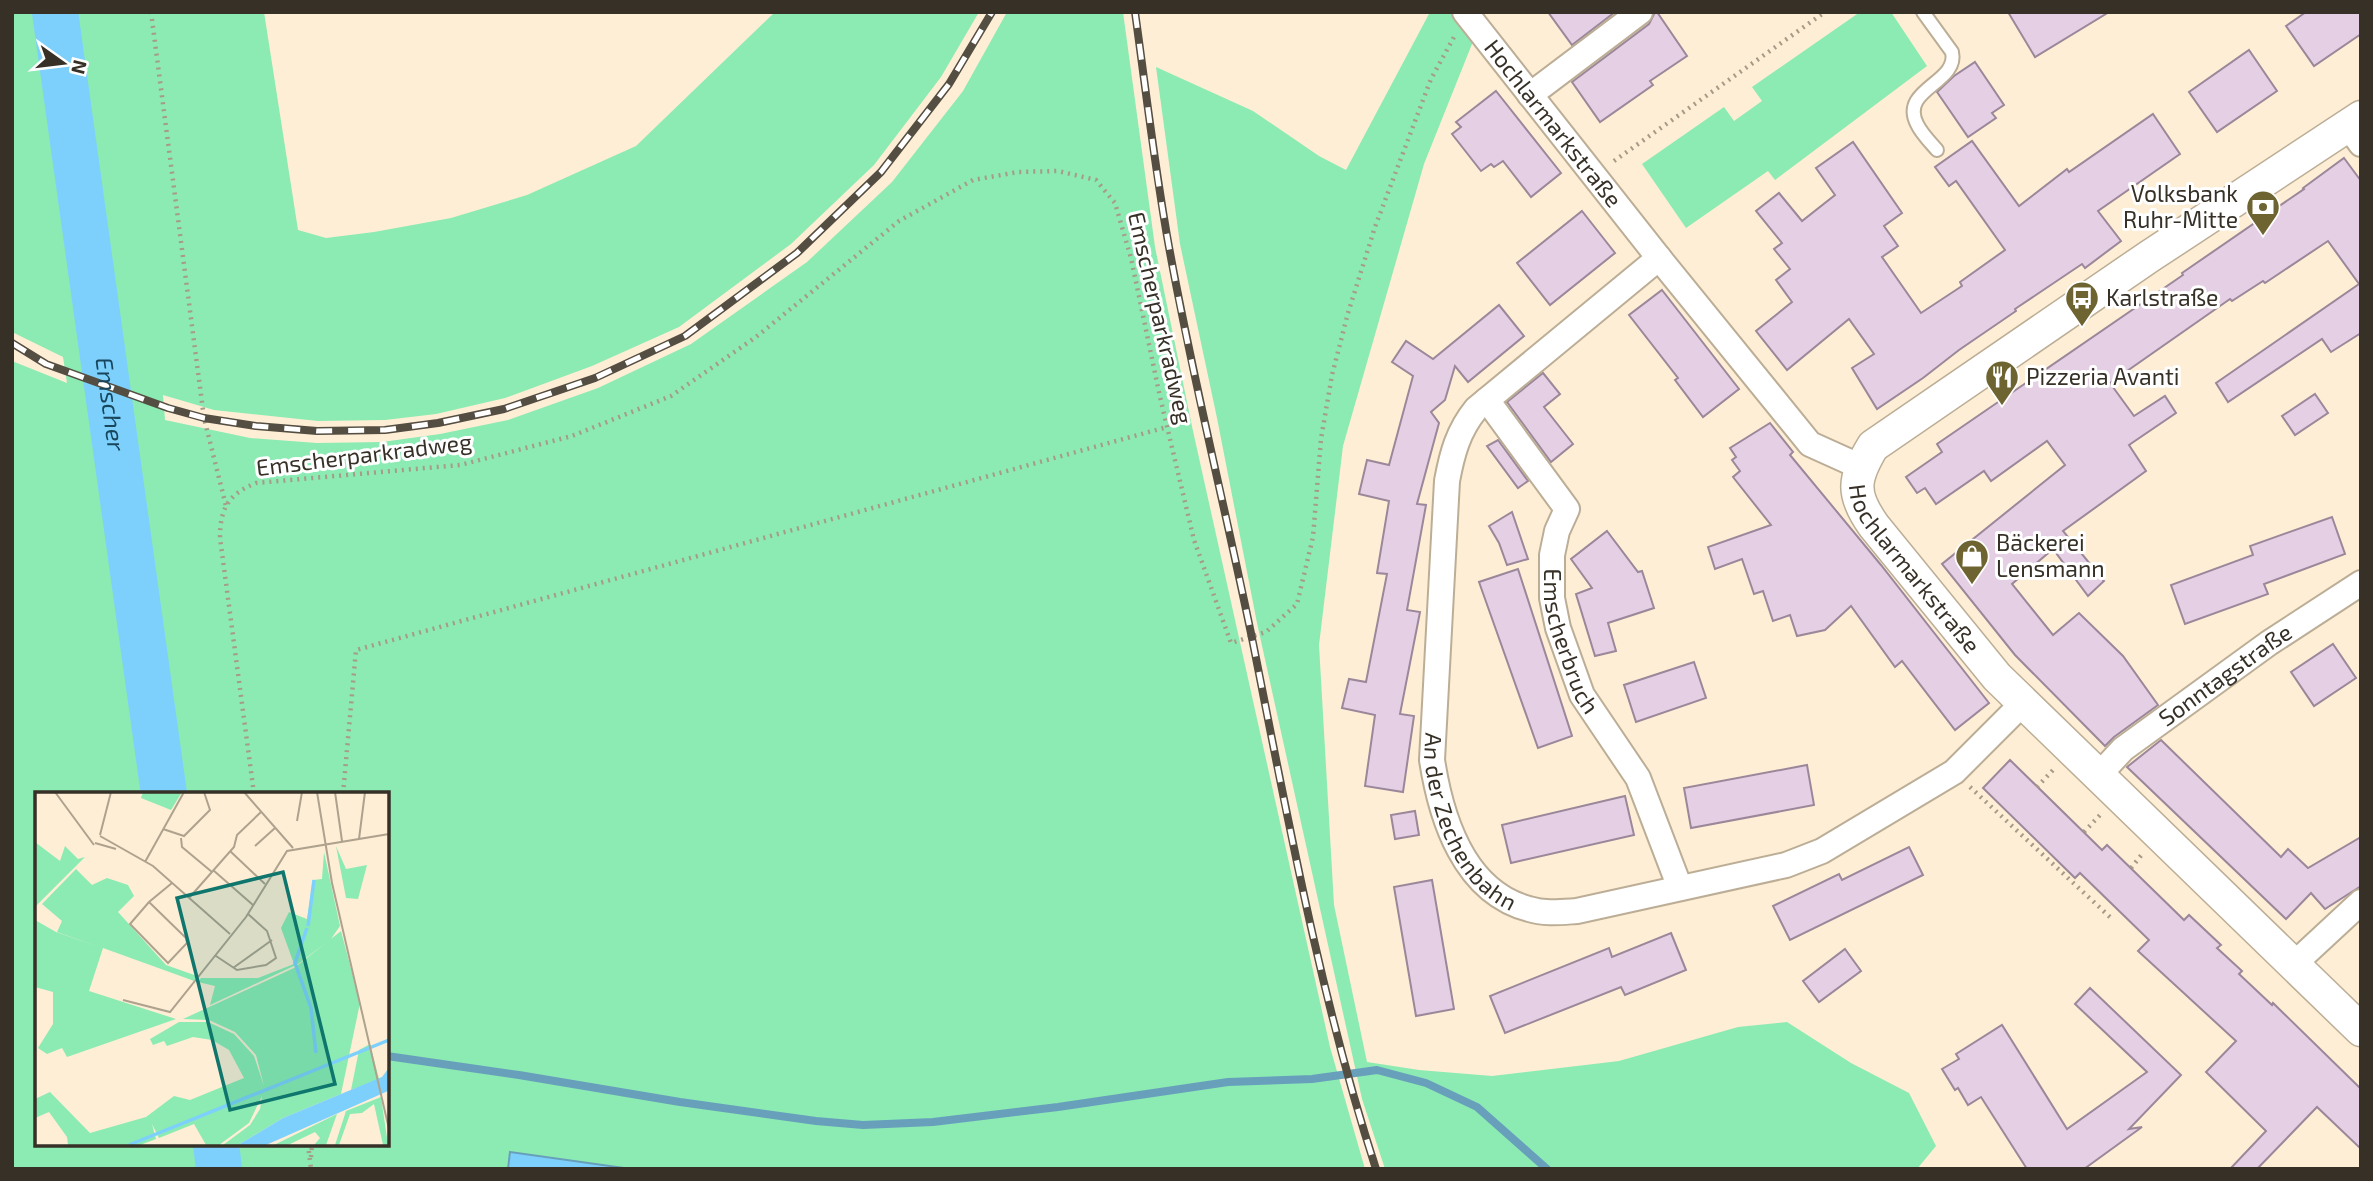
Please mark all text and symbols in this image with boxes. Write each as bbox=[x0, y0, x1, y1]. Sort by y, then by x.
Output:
north arrow bbox=[28, 28, 98, 98]
street label: Hochlarmarkstraße bbox=[1479, 33, 1628, 212]
text: N bbox=[67, 58, 93, 77]
place label: Volksbank Ruhr-Mitte bbox=[2123, 179, 2238, 233]
bank icon: Volksbank Ruhr-Mitte bbox=[2244, 188, 2282, 237]
street label: Emscherparkradweg bbox=[1123, 209, 1199, 427]
bus stop icon: Karlstraße bbox=[2063, 279, 2101, 328]
place label: Karlstraße bbox=[2106, 283, 2218, 311]
water label: Emscher bbox=[90, 355, 132, 453]
restaurant icon: Pizzeria Avanti bbox=[1983, 358, 2021, 407]
place label: Pizzeria Avanti bbox=[2026, 362, 2180, 390]
street label: Emscherparkradweg bbox=[255, 427, 473, 481]
street label: Hochlarmarkstraße bbox=[1844, 482, 1987, 658]
place label: Bäckerei Lensmann bbox=[1996, 528, 2105, 582]
shop icon: Bäckerei Lensmann bbox=[1953, 537, 1991, 586]
street label: Emscherbruch bbox=[1539, 569, 1606, 719]
street label: Sonntagstraße bbox=[2153, 617, 2297, 732]
street label: An der Zechenbahn bbox=[1419, 732, 1521, 916]
inset map bbox=[35, 792, 388, 1146]

